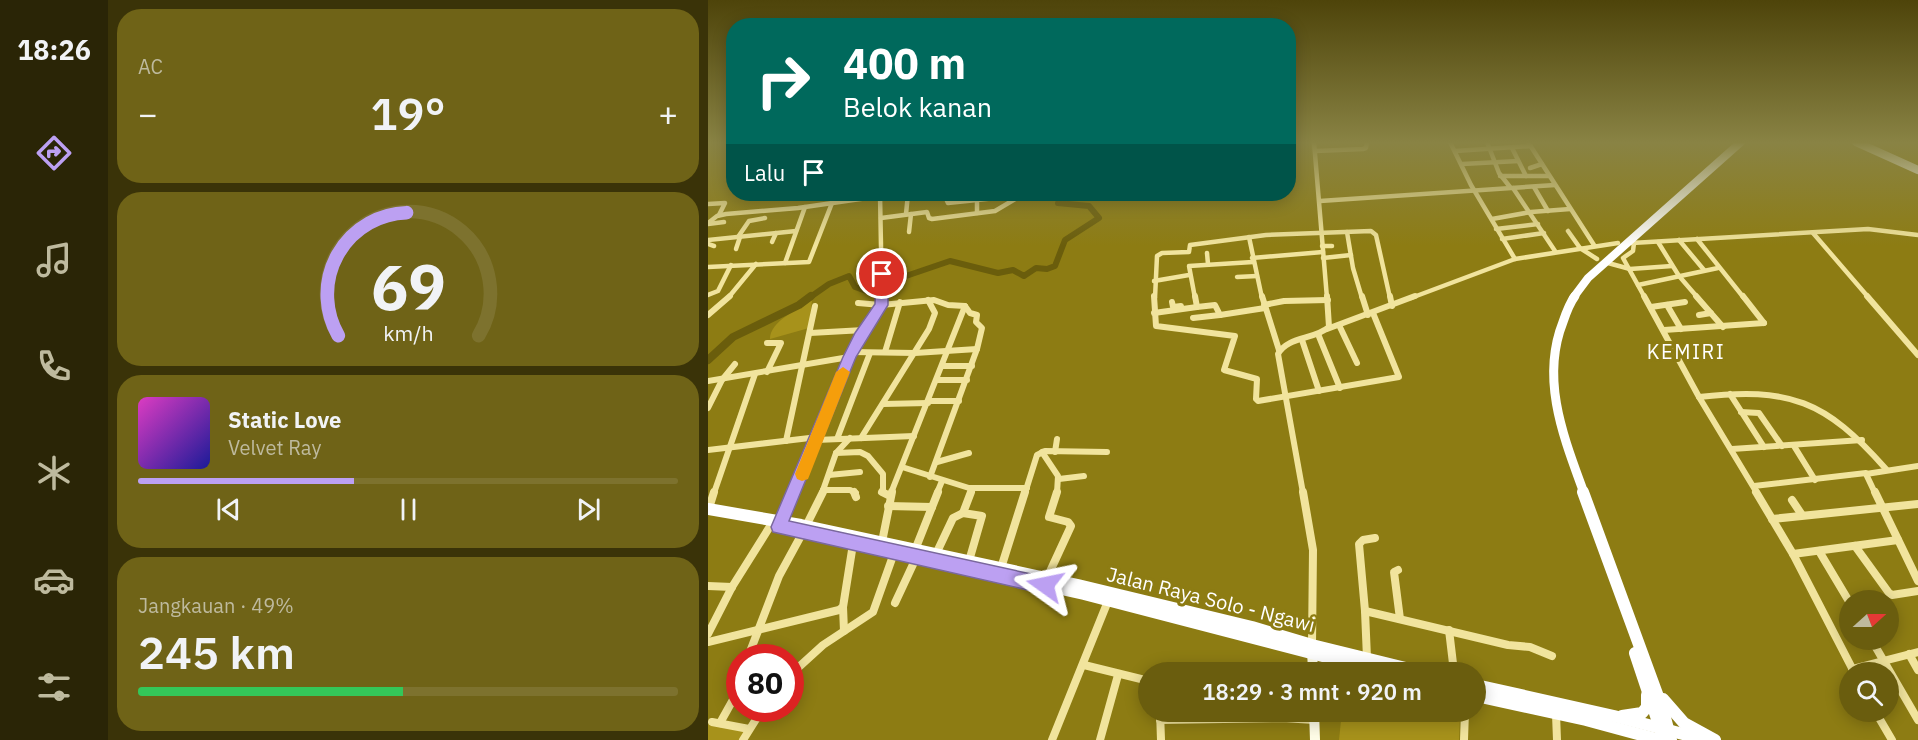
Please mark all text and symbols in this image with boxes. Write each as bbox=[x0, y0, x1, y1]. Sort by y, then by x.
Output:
text: 18:26 bbox=[17, 32, 91, 67]
text: 400 m bbox=[843, 36, 966, 91]
icon: right bbox=[744, 42, 822, 120]
text: AC bbox=[138, 53, 163, 80]
text: 19° bbox=[370, 84, 446, 142]
text: Belok kanan bbox=[843, 89, 992, 124]
text: − bbox=[138, 92, 158, 135]
text: + bbox=[658, 92, 678, 135]
icon: directions bbox=[33, 132, 75, 174]
icon: arrive bbox=[797, 156, 830, 189]
text: Lalu bbox=[744, 158, 785, 187]
icon: music bbox=[33, 239, 75, 281]
text: 69 bbox=[371, 246, 445, 327]
pin bbox=[856, 248, 907, 299]
icon: arrive bbox=[865, 257, 898, 290]
text: km/h bbox=[383, 319, 433, 347]
district label: KEMIRI bbox=[1647, 338, 1725, 365]
icon: phone bbox=[33, 345, 75, 387]
text: Static Love bbox=[228, 405, 341, 434]
text: Velvet Ray bbox=[228, 434, 321, 461]
icon: climate bbox=[33, 452, 75, 494]
icon: previous bbox=[212, 493, 245, 526]
icon: pause bbox=[392, 493, 425, 526]
icon: next bbox=[572, 493, 605, 526]
position arrow bbox=[1013, 553, 1077, 617]
icon: car bbox=[33, 559, 75, 601]
street label: Jalan Raya Solo - Ngawi bbox=[1104, 560, 1318, 638]
north arrow bbox=[1839, 590, 1899, 650]
map controls bbox=[1839, 590, 1899, 722]
text: Jangkauan · 49% bbox=[138, 592, 294, 619]
text: 245 km bbox=[138, 623, 295, 681]
speed limit sign: 80 bbox=[726, 644, 804, 722]
button: search bbox=[1839, 662, 1899, 722]
icon: filters bbox=[33, 666, 75, 708]
text: 18:29 · 3 mnt · 920 m bbox=[1202, 677, 1422, 706]

